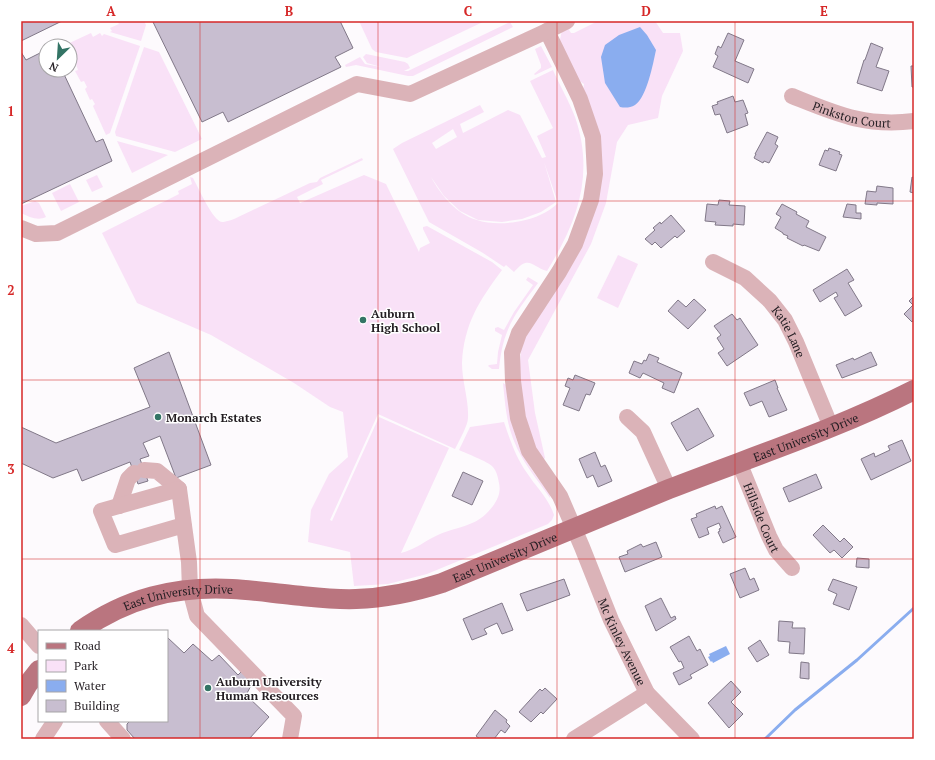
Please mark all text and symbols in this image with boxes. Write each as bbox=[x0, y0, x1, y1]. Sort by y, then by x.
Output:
text: A bbox=[106, 2, 116, 20]
text: B bbox=[285, 2, 293, 20]
text: C bbox=[464, 2, 472, 20]
text: D bbox=[641, 2, 651, 20]
text: E bbox=[820, 2, 828, 20]
north arrow bbox=[38, 38, 78, 78]
text: N bbox=[46, 59, 61, 75]
street label: Pinkston Court bbox=[811, 98, 892, 130]
text: 1 bbox=[7, 102, 15, 120]
text: 2 bbox=[7, 281, 15, 299]
street label: Katie Lane bbox=[769, 303, 809, 359]
place label: Auburn High School bbox=[371, 306, 440, 335]
marker: Auburn High School bbox=[358, 315, 368, 325]
street label: East University Drive bbox=[751, 409, 861, 464]
place label: Monarch Estates bbox=[166, 410, 262, 425]
marker: Monarch Estates bbox=[153, 412, 163, 422]
text: 3 bbox=[7, 460, 15, 478]
street label: Hillside Court bbox=[741, 480, 784, 555]
street label: East University Drive bbox=[450, 529, 559, 585]
street label: East University Drive bbox=[121, 581, 233, 613]
street label: Mc Kinley Avenue bbox=[596, 596, 650, 688]
legend bbox=[38, 630, 168, 722]
text: Road bbox=[74, 638, 101, 653]
text: 4 bbox=[7, 639, 15, 657]
text: Park bbox=[74, 658, 99, 673]
place label: Auburn University Human Resources bbox=[216, 674, 322, 703]
text: Water bbox=[74, 678, 106, 693]
marker: Auburn University Human Resources bbox=[203, 683, 213, 693]
text: Building bbox=[74, 698, 120, 713]

